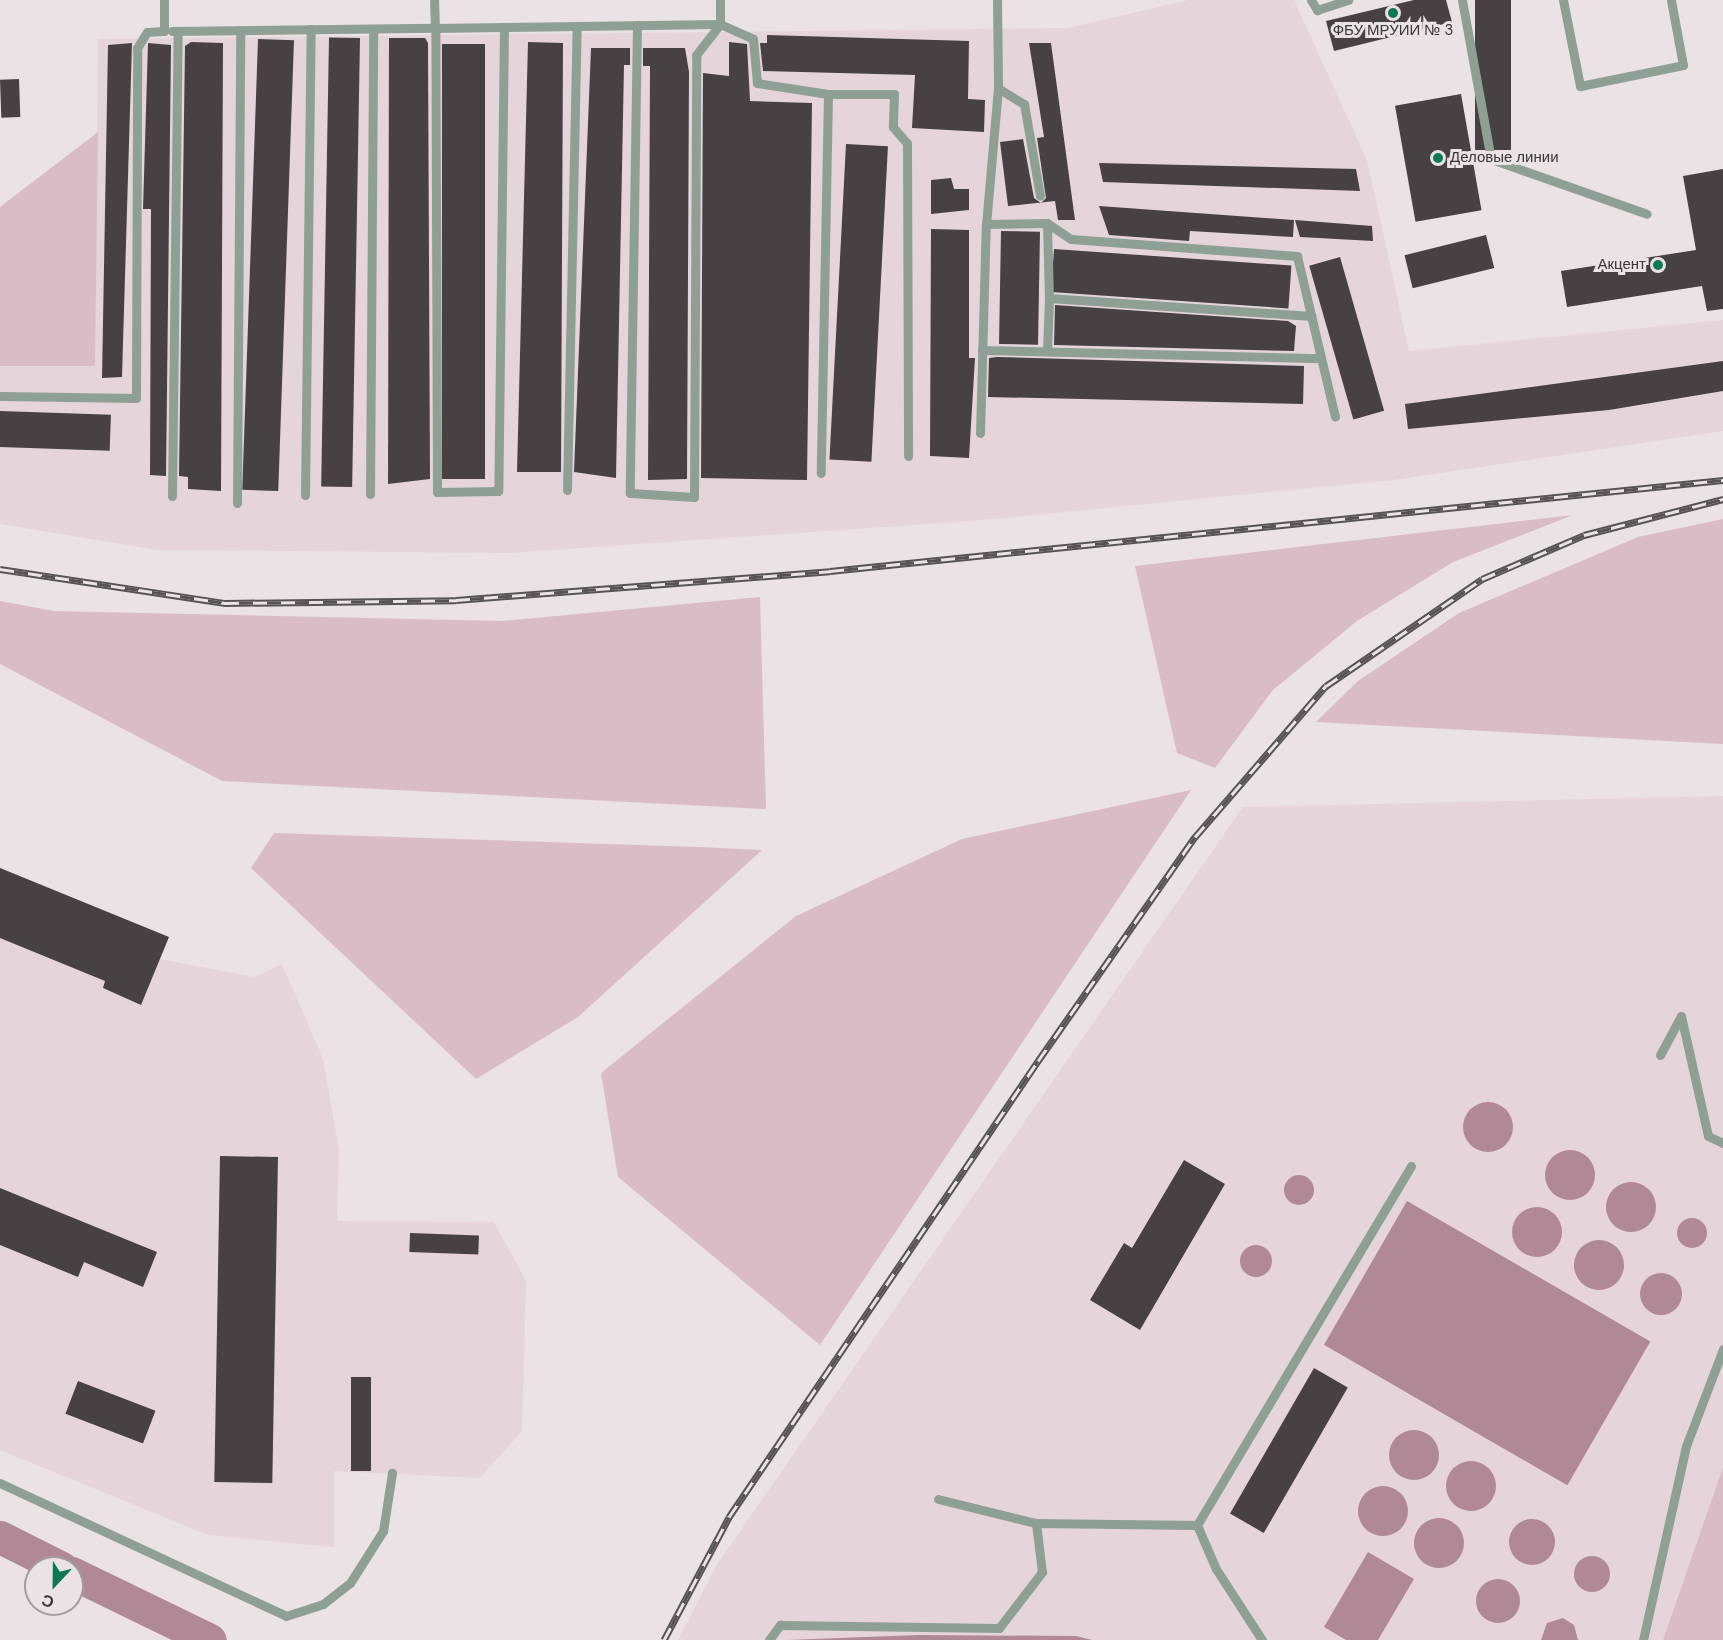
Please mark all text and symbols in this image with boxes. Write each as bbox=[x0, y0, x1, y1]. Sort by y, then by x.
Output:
marker: ФБУ МРУИИ № 3 bbox=[1386, 6, 1400, 20]
place label: ФБУ МРУИИ № 3 bbox=[1333, 22, 1453, 40]
place label: Деловые линии bbox=[1450, 149, 1559, 167]
marker: Деловые линии bbox=[1431, 151, 1445, 165]
place label: Акцент bbox=[1598, 256, 1646, 274]
marker: Акцент bbox=[1651, 258, 1665, 272]
north arrow bbox=[24, 1556, 84, 1616]
text: С bbox=[39, 1589, 57, 1613]

